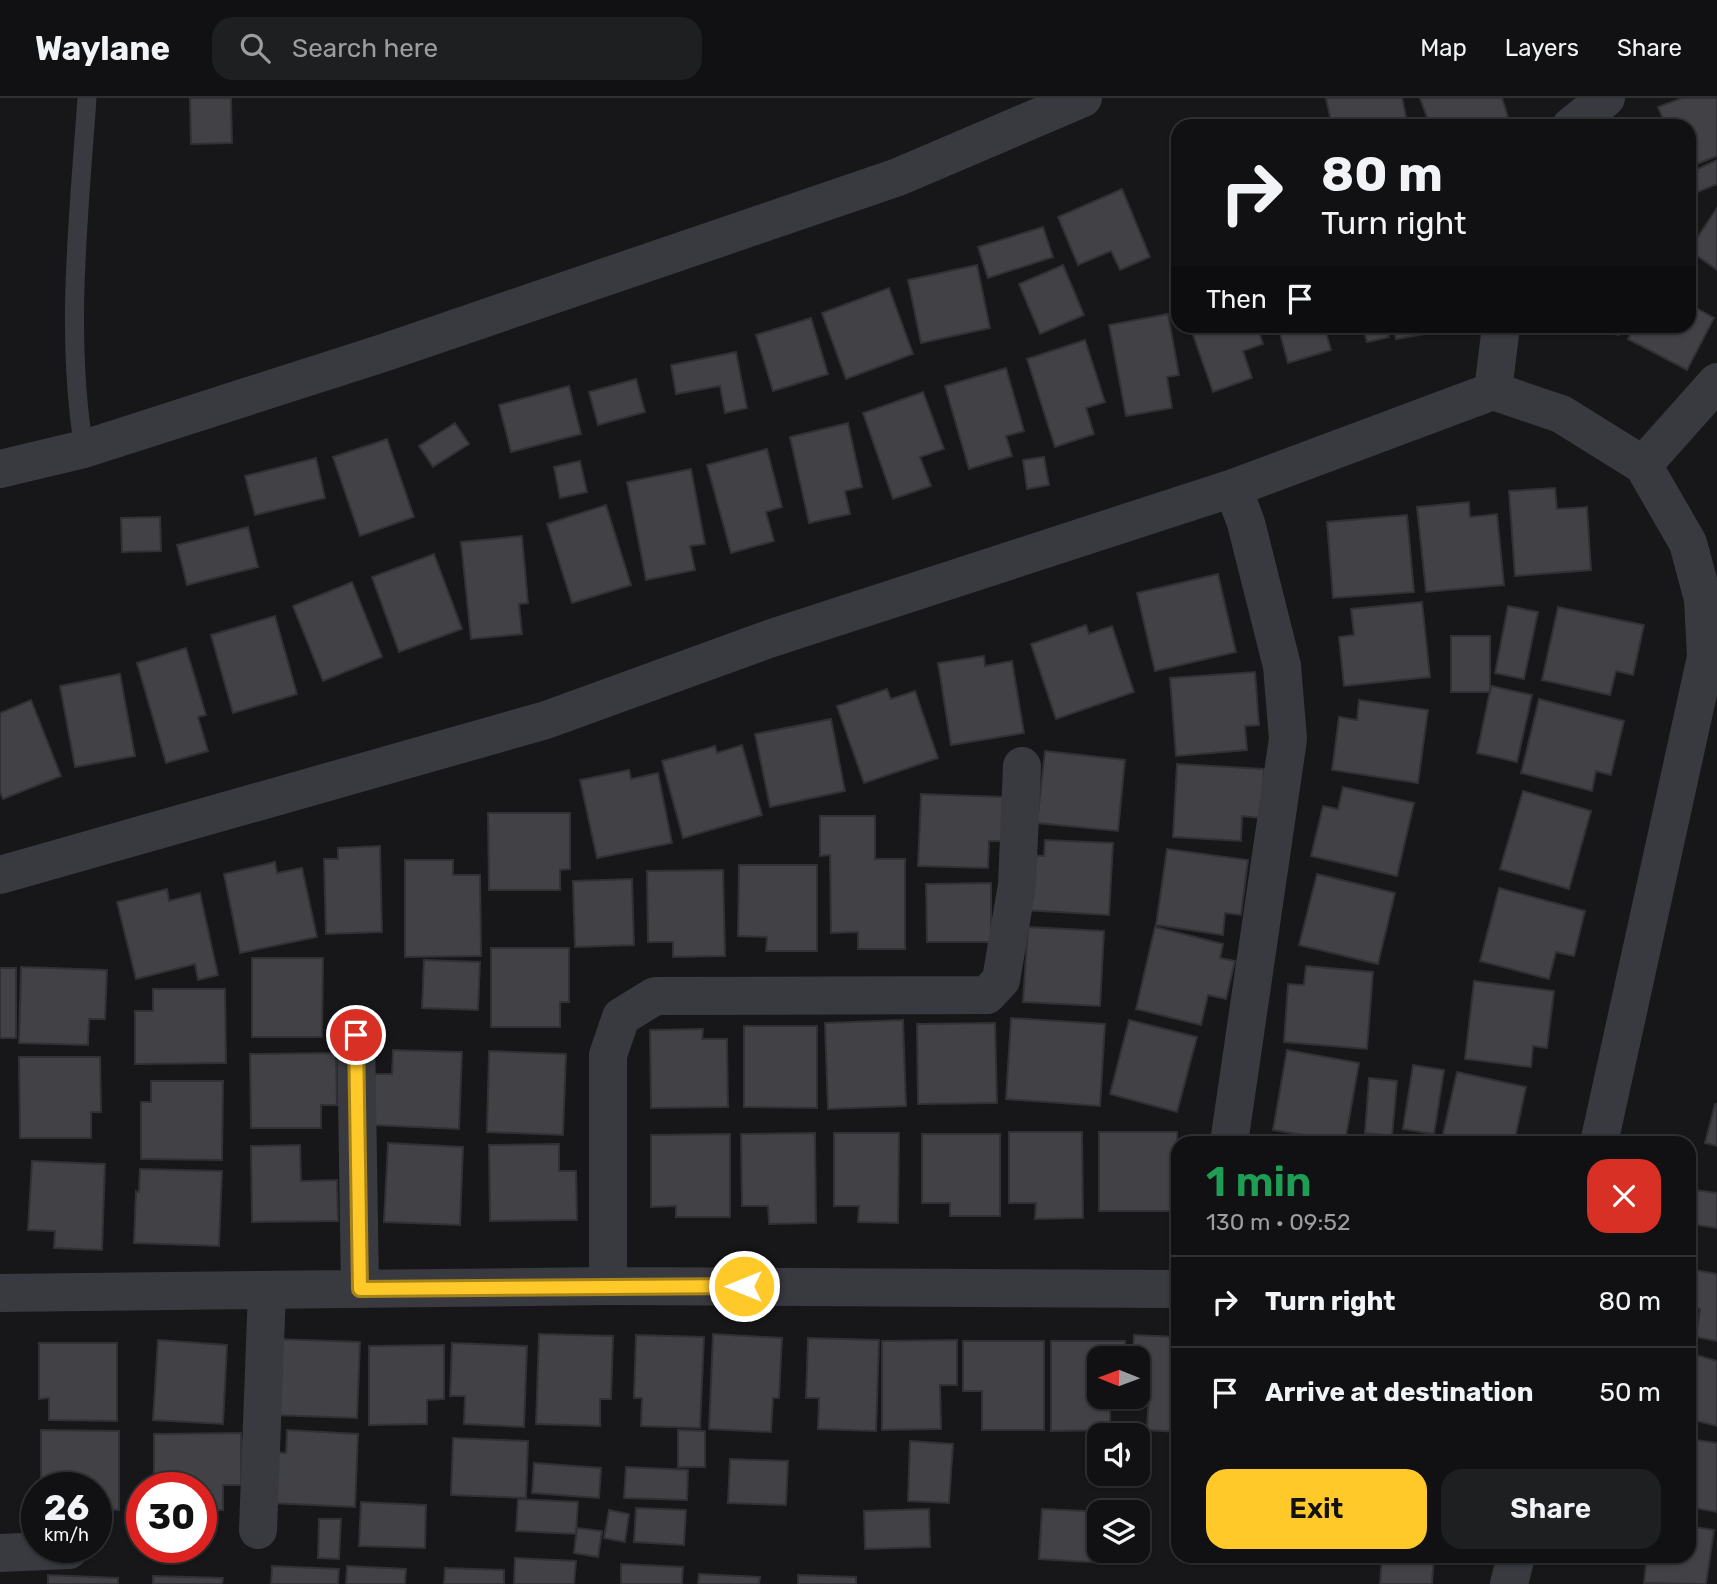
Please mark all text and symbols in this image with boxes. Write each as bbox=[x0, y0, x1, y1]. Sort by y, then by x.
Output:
search box bbox=[212, 17, 702, 80]
text: Waylane bbox=[35, 29, 170, 68]
icon: search bbox=[236, 29, 274, 67]
text: Search here bbox=[292, 33, 438, 64]
text: Map bbox=[1420, 34, 1467, 62]
text: Layers bbox=[1505, 34, 1579, 62]
text: Share bbox=[1617, 34, 1682, 62]
text: 80 m bbox=[1321, 145, 1443, 203]
icon: right bbox=[1206, 147, 1297, 238]
text: Turn right bbox=[1321, 204, 1466, 242]
icon: arrive bbox=[1281, 280, 1319, 318]
text: Then bbox=[1206, 284, 1267, 315]
pin bbox=[326, 1005, 386, 1065]
icon: arrive bbox=[337, 1016, 375, 1054]
text: 1 min bbox=[1206, 1157, 1312, 1207]
button: close bbox=[1587, 1159, 1661, 1233]
text: 130 m · 09:52 bbox=[1206, 1208, 1351, 1236]
position arrow bbox=[707, 1249, 781, 1323]
icon: right bbox=[1206, 1283, 1244, 1321]
text: Turn right bbox=[1265, 1286, 1395, 1317]
text: 80 m bbox=[1598, 1286, 1661, 1317]
north arrow bbox=[1087, 1346, 1150, 1409]
map controls bbox=[1087, 1346, 1150, 1563]
icon: arrive bbox=[1206, 1374, 1244, 1412]
text: Arrive at destination bbox=[1265, 1377, 1533, 1408]
text: 50 m bbox=[1600, 1377, 1661, 1408]
button: sound bbox=[1087, 1423, 1150, 1486]
button: Exit bbox=[1206, 1469, 1427, 1549]
button: Share bbox=[1441, 1469, 1661, 1549]
speed limit sign: 30 bbox=[126, 1472, 217, 1563]
text: 26 bbox=[44, 1487, 89, 1529]
button: layers bbox=[1087, 1500, 1150, 1563]
text: km/h bbox=[44, 1524, 89, 1546]

